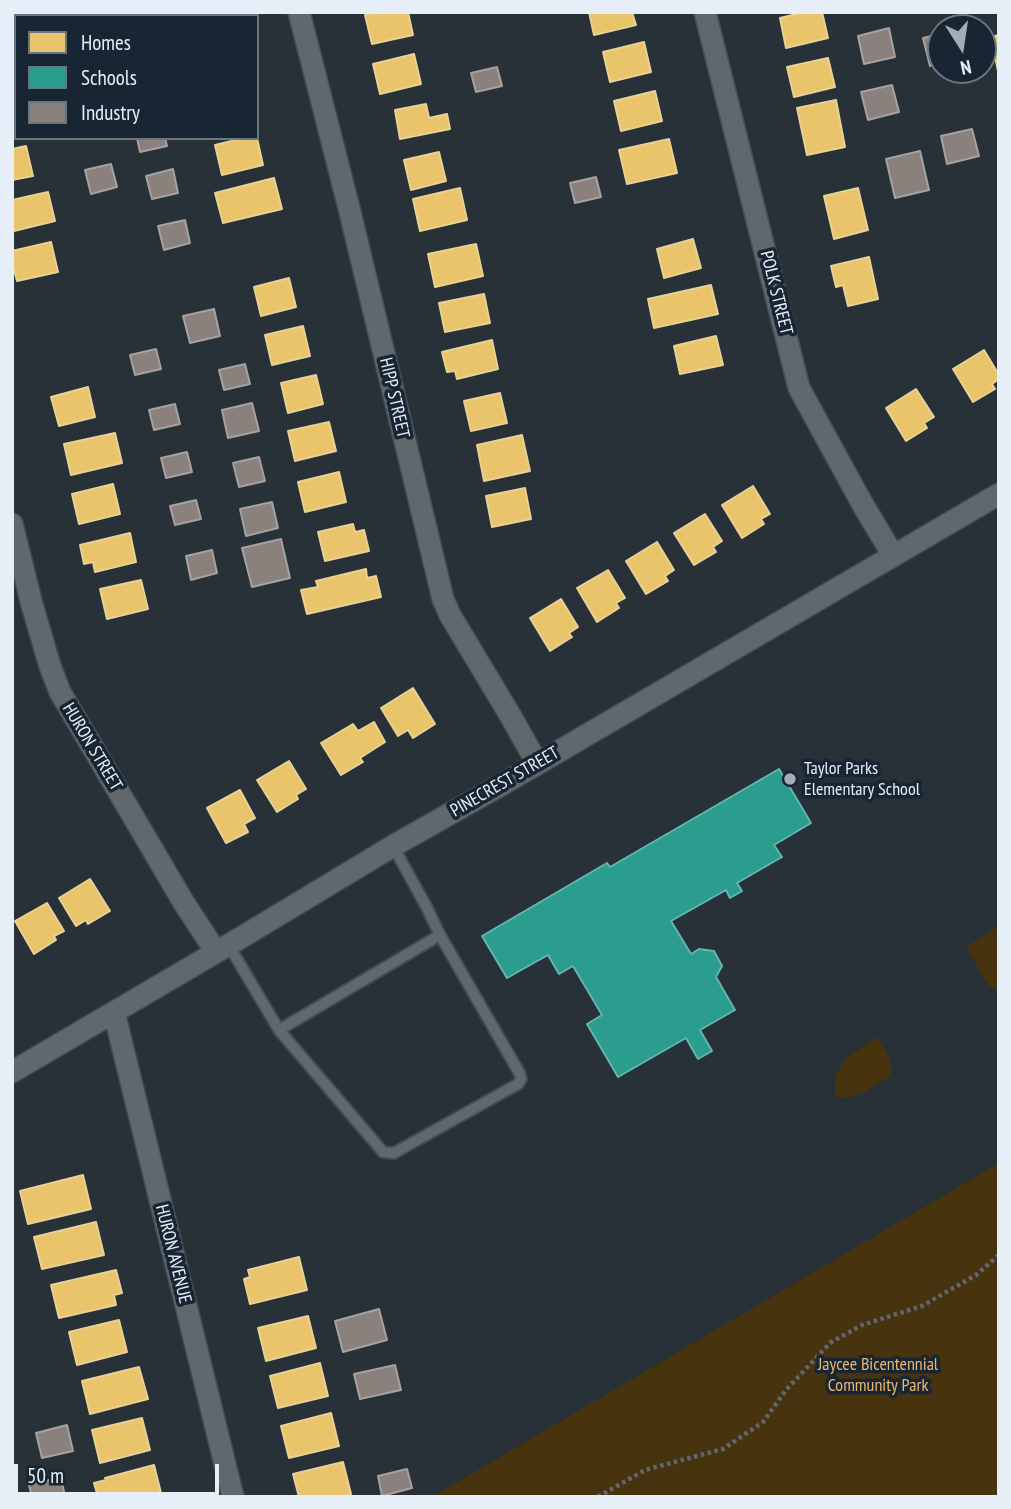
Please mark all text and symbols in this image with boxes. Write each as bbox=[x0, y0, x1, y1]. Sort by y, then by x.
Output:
legend bbox=[14, 14, 259, 140]
north arrow bbox=[927, 14, 997, 84]
text: Homes bbox=[81, 29, 131, 56]
text: N bbox=[958, 55, 973, 80]
text: Schools bbox=[81, 64, 137, 91]
text: Industry bbox=[81, 99, 140, 126]
street label: POLK STREET bbox=[755, 249, 797, 337]
street label: HIPP STREET bbox=[374, 356, 414, 440]
street label: HURON STREET bbox=[57, 699, 127, 795]
street label: PINECREST STREET bbox=[447, 742, 563, 822]
place label: Taylor Parks Elementary School bbox=[804, 758, 920, 800]
marker: Taylor Parks Elementary School bbox=[782, 771, 798, 787]
street label: HURON AVENUE bbox=[150, 1202, 196, 1306]
park label: Jaycee Bicentennial Community Park bbox=[818, 1354, 938, 1396]
scale bar bbox=[18, 1450, 222, 1494]
text: 50 m bbox=[27, 1462, 64, 1489]

